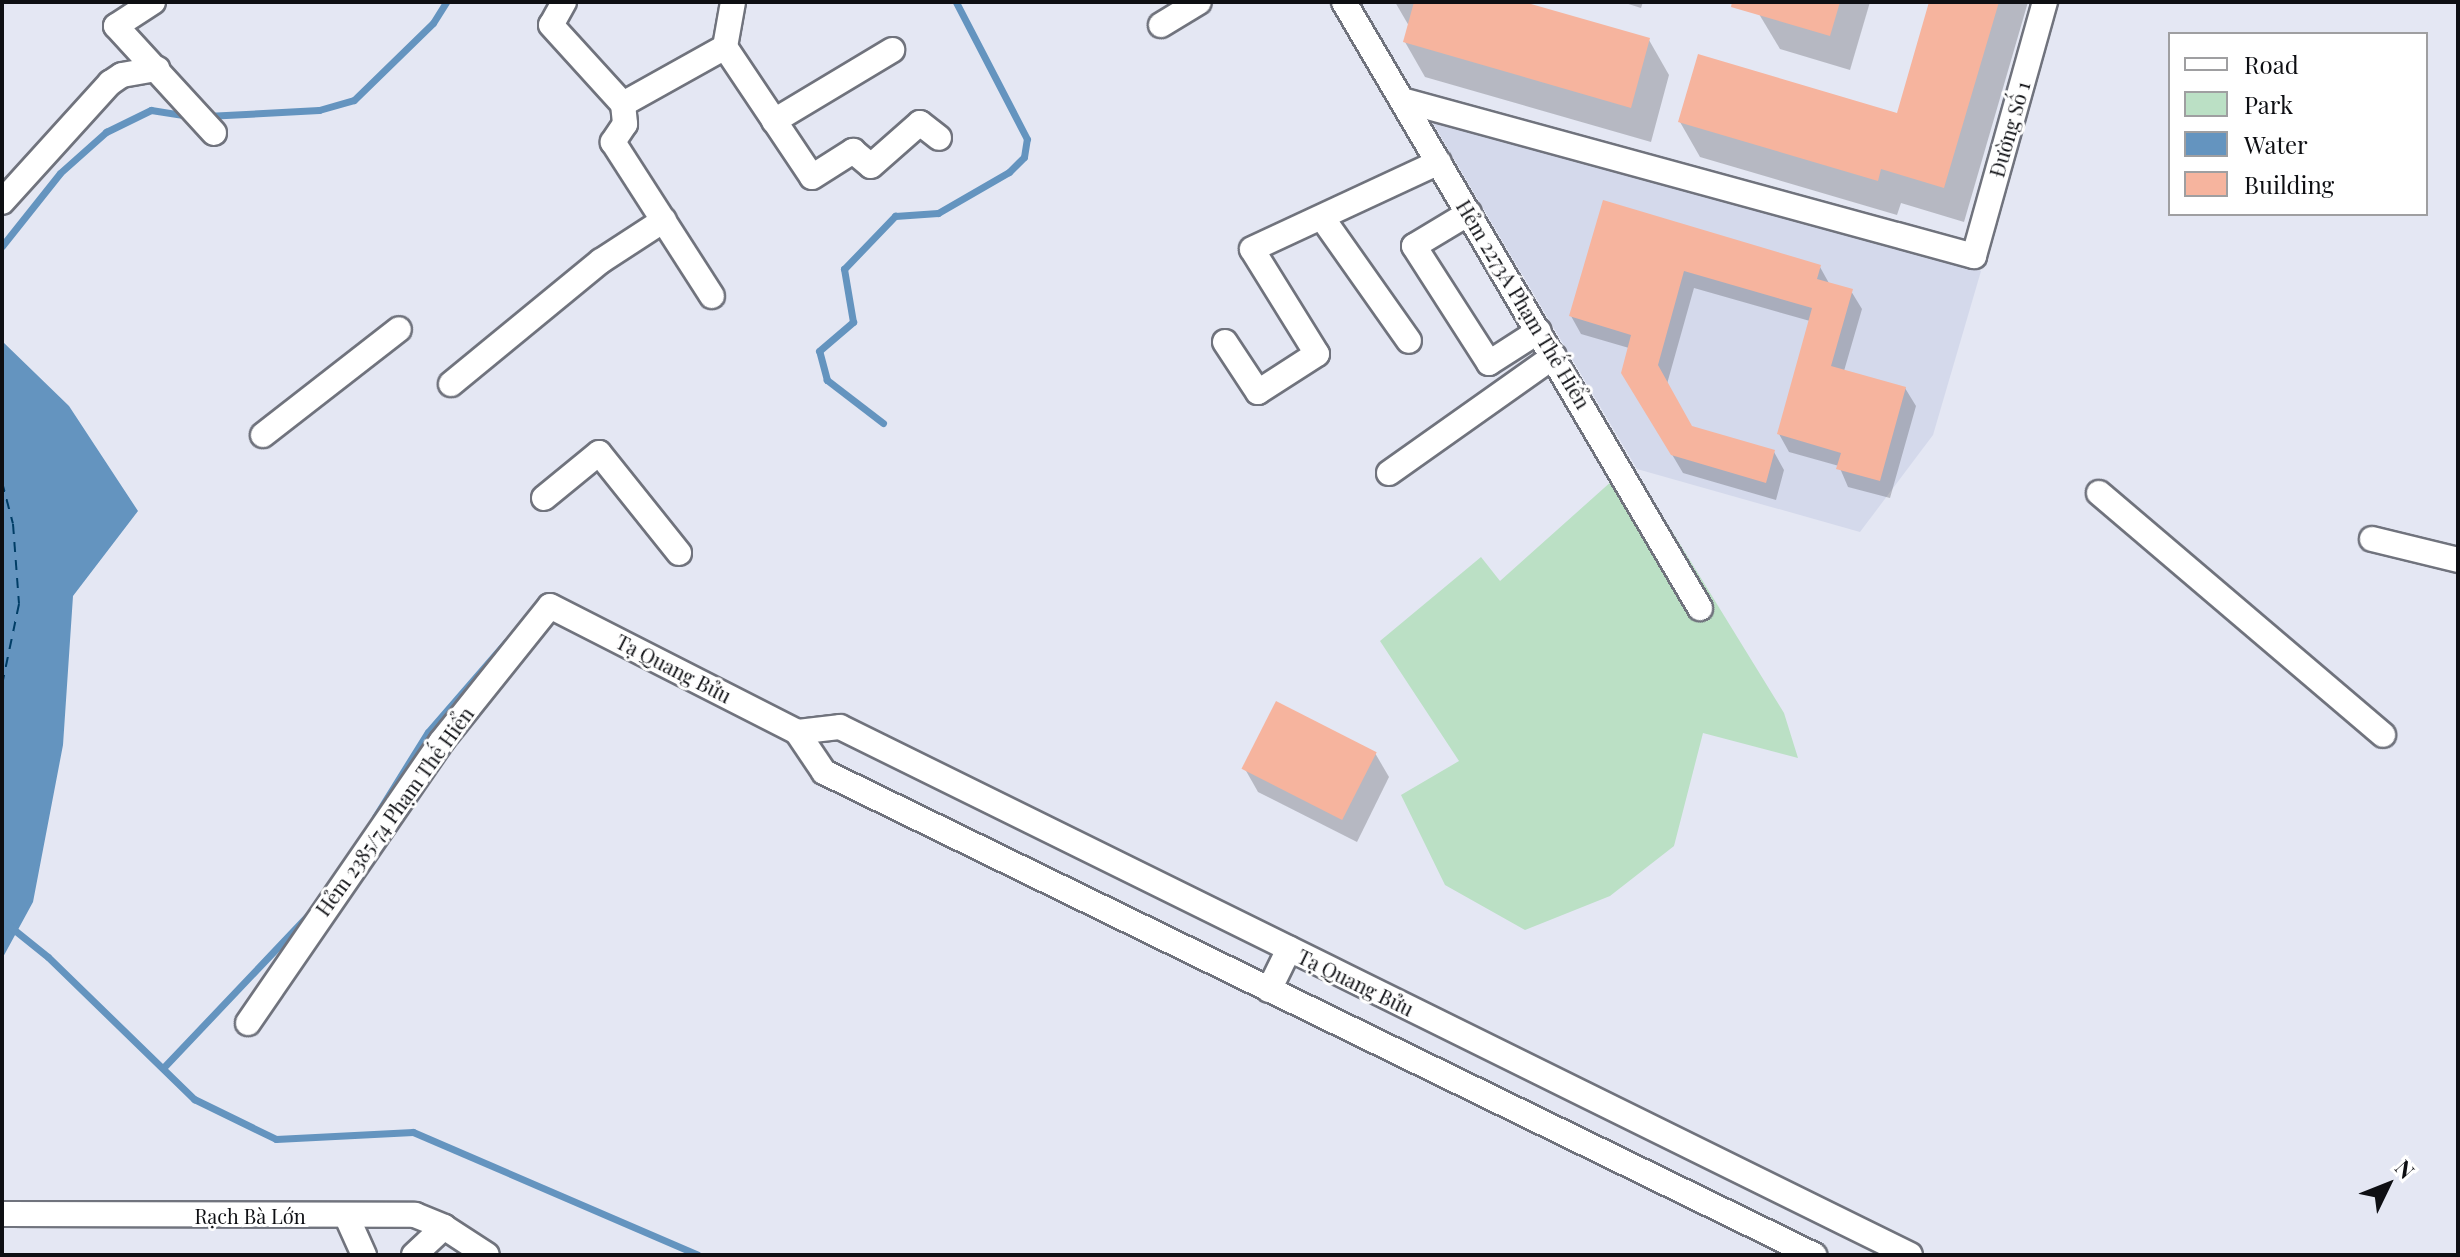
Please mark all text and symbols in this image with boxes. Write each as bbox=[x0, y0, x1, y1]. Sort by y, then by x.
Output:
legend bbox=[2168, 32, 2428, 216]
text: Road bbox=[2244, 48, 2299, 80]
street label: Đường Số 1 bbox=[1984, 78, 2034, 180]
text: Park bbox=[2244, 88, 2293, 120]
text: Water bbox=[2244, 128, 2308, 160]
text: Building bbox=[2244, 168, 2334, 200]
street label: Hẻm 2273A Phạm Thế Hiển bbox=[1452, 195, 1596, 413]
street label: Tạ Quang Bửu bbox=[612, 629, 736, 707]
street label: Hẻm 2385/74 Phạm Thế Hiển bbox=[310, 702, 478, 920]
street label: Tạ Quang Bửu bbox=[1294, 943, 1418, 1021]
north arrow bbox=[2348, 1145, 2428, 1225]
text: N bbox=[2389, 1153, 2422, 1185]
street label: Rạch Bà Lớn bbox=[194, 1203, 306, 1227]

